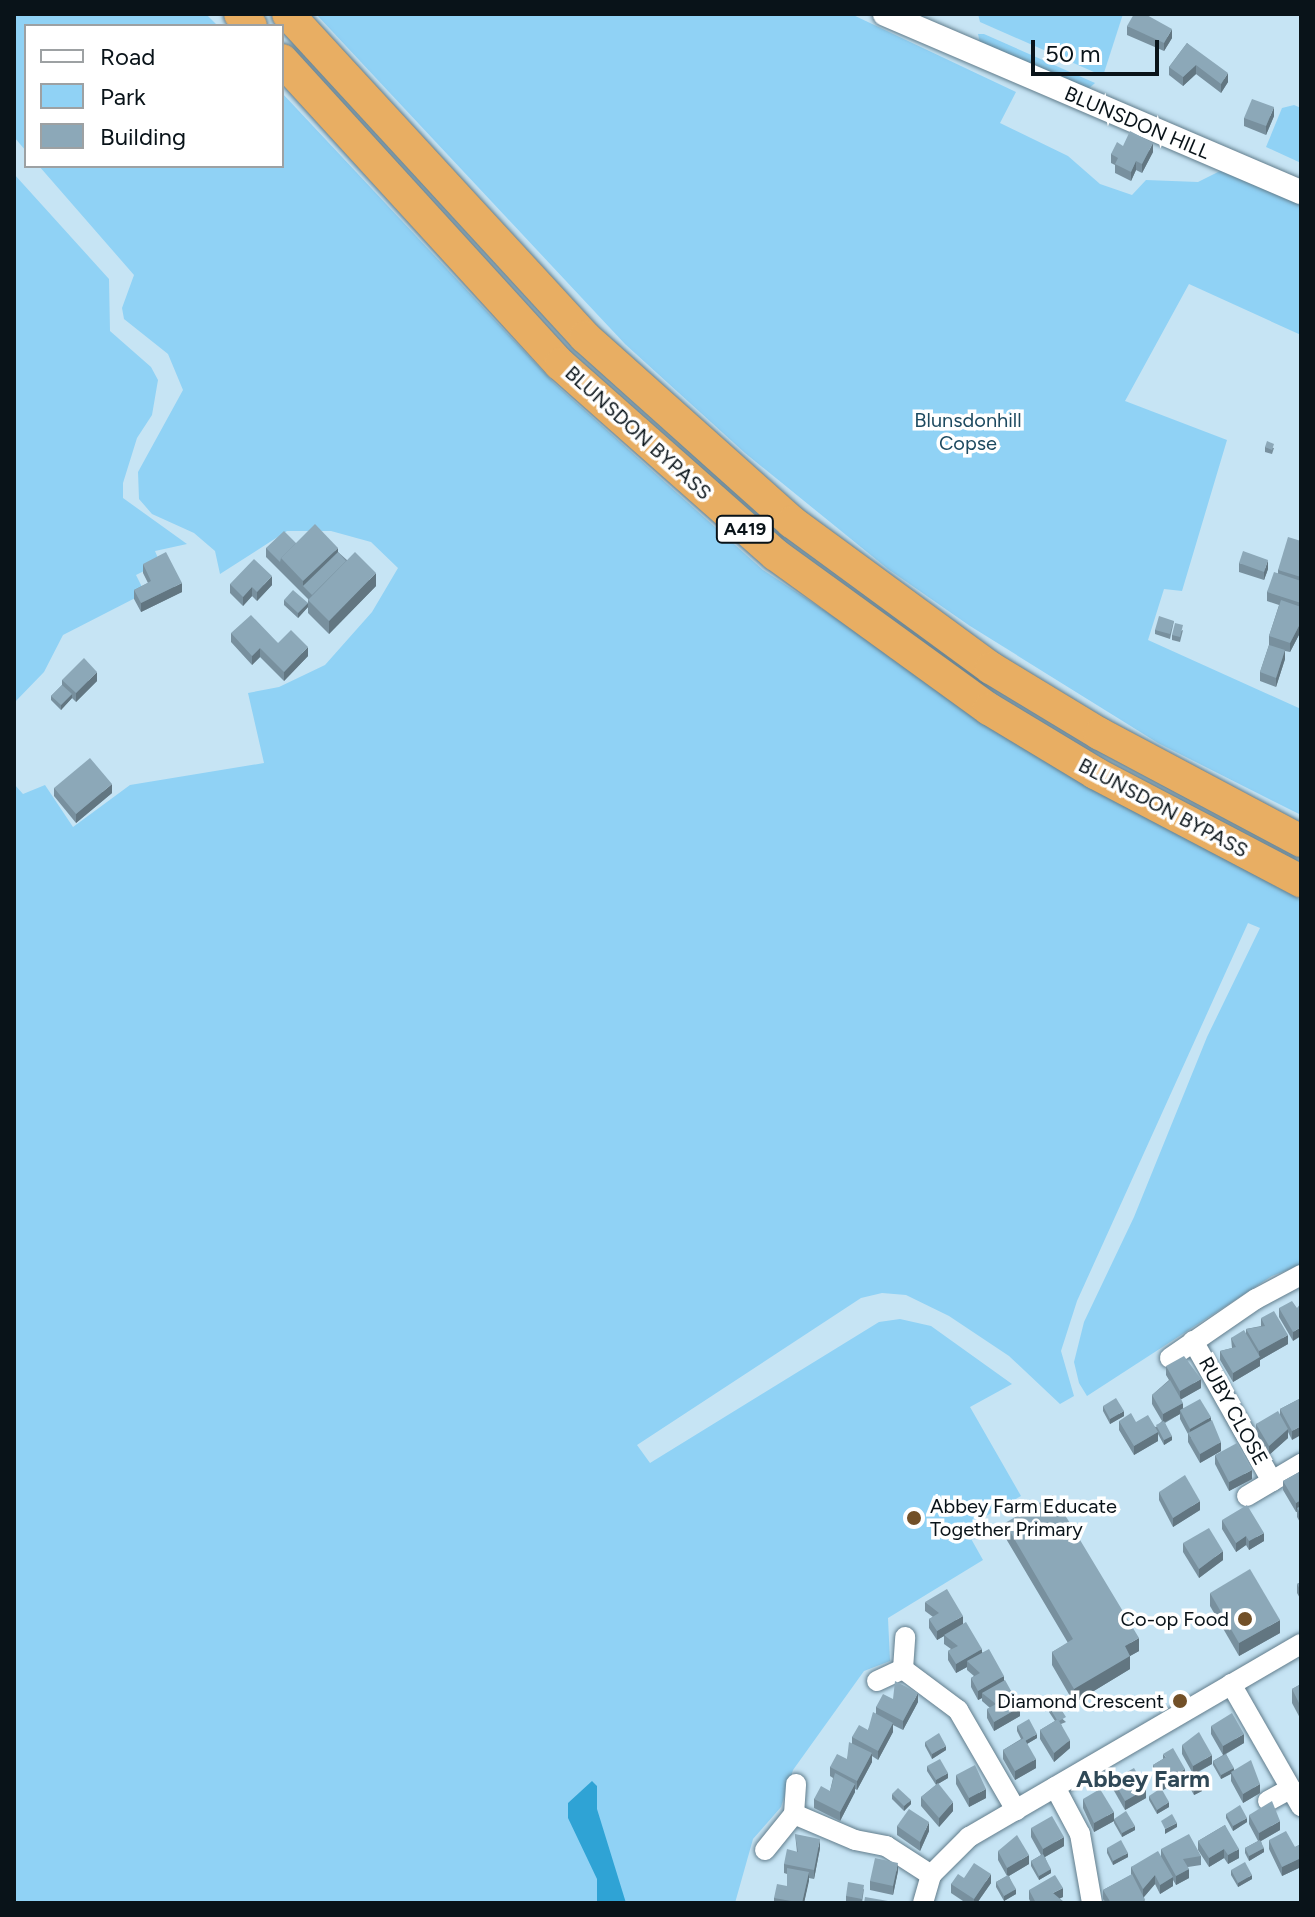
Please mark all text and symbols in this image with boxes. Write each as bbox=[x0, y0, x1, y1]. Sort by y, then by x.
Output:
legend bbox=[24, 24, 284, 168]
scale bar bbox=[1035, 24, 1163, 74]
text: 50 m bbox=[1045, 39, 1101, 68]
text: Road bbox=[100, 42, 155, 71]
text: Park bbox=[100, 82, 146, 111]
street label: BLUNSDON HILL bbox=[1061, 82, 1213, 164]
text: Building bbox=[100, 122, 186, 151]
street label: BLUNSDON BYPASS bbox=[560, 361, 716, 505]
park label: Blunsdonhill Copse bbox=[914, 409, 1022, 456]
road number: A419 bbox=[715, 515, 775, 543]
street label: BLUNSDON BYPASS bbox=[1074, 753, 1252, 863]
street label: RUBY CLOSE bbox=[1193, 1353, 1273, 1469]
place label: Abbey Farm Educate Together Primary bbox=[930, 1494, 1117, 1541]
marker: Abbey Farm Educate Together Primary bbox=[905, 1509, 923, 1527]
place label: Co-op Food bbox=[1121, 1607, 1229, 1631]
marker: Co-op Food bbox=[1236, 1610, 1254, 1628]
place label: Diamond Crescent bbox=[997, 1689, 1164, 1713]
marker: Diamond Crescent bbox=[1171, 1692, 1189, 1710]
district label: Abbey Farm bbox=[1076, 1765, 1210, 1793]

